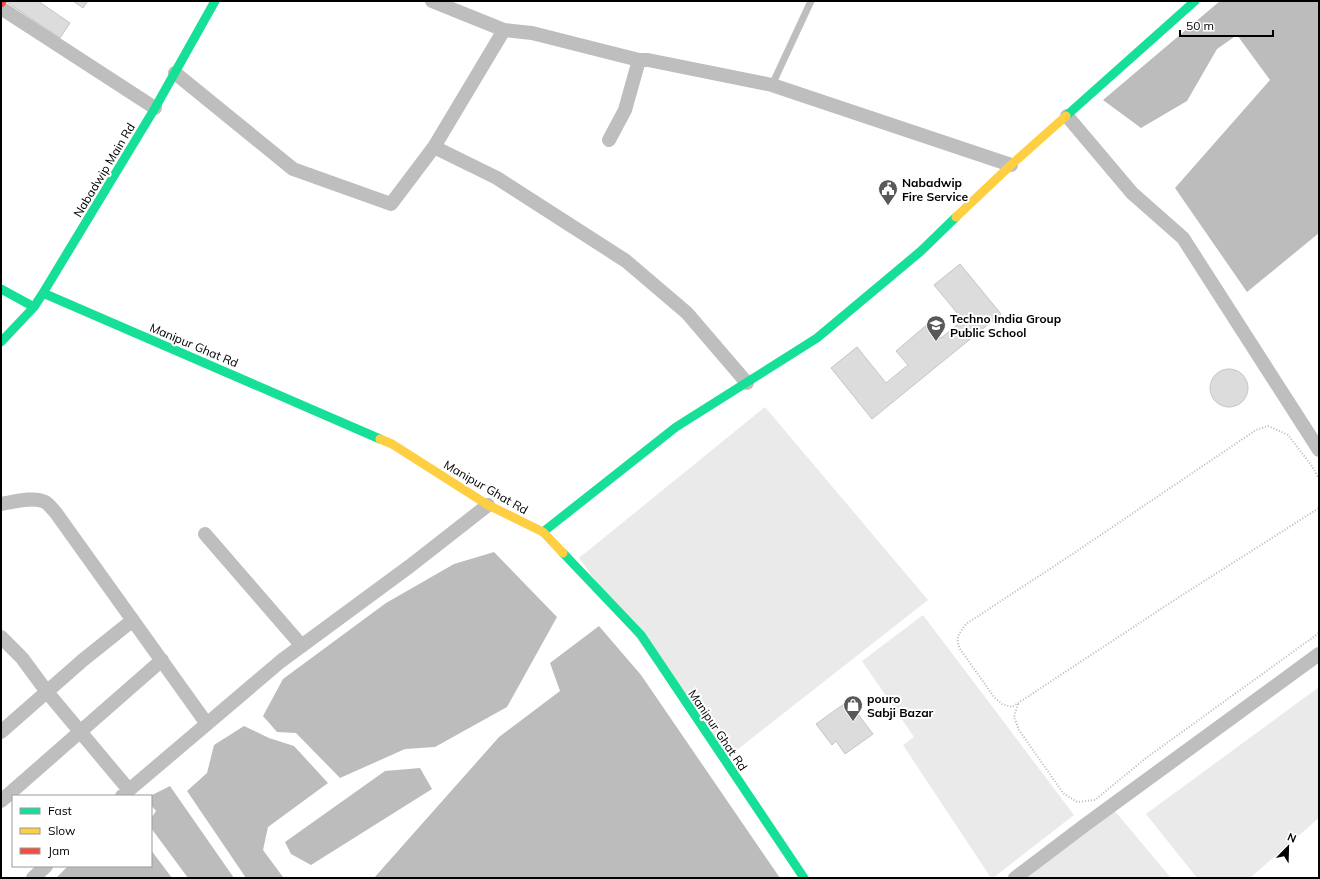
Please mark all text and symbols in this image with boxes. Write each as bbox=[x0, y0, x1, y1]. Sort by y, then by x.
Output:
scale bar bbox=[1180, 12, 1273, 38]
text: 50 m bbox=[1186, 18, 1214, 33]
street label: Nabadwip Main Rd bbox=[70, 120, 138, 220]
place label: Nabadwip Fire Service bbox=[902, 175, 968, 204]
public building icon: Nabadwip Fire Service bbox=[877, 178, 899, 206]
place label: Techno India Group Public School bbox=[950, 311, 1061, 340]
school or university icon: Techno India Group Public School bbox=[925, 314, 947, 342]
street label: Manipur Ghat Rd bbox=[147, 320, 241, 370]
street label: Manipur Ghat Rd bbox=[441, 457, 531, 517]
street label: Manipur Ghat Rd bbox=[685, 687, 751, 773]
place label: pouro Sabji Bazar bbox=[867, 691, 934, 720]
shop icon: pouro Sabji Bazar bbox=[842, 694, 864, 722]
legend bbox=[12, 795, 152, 867]
text: Fast bbox=[48, 803, 72, 818]
text: Slow bbox=[48, 823, 76, 838]
north arrow bbox=[1268, 827, 1308, 867]
text: N bbox=[1285, 830, 1298, 846]
text: Jam bbox=[48, 843, 70, 858]

